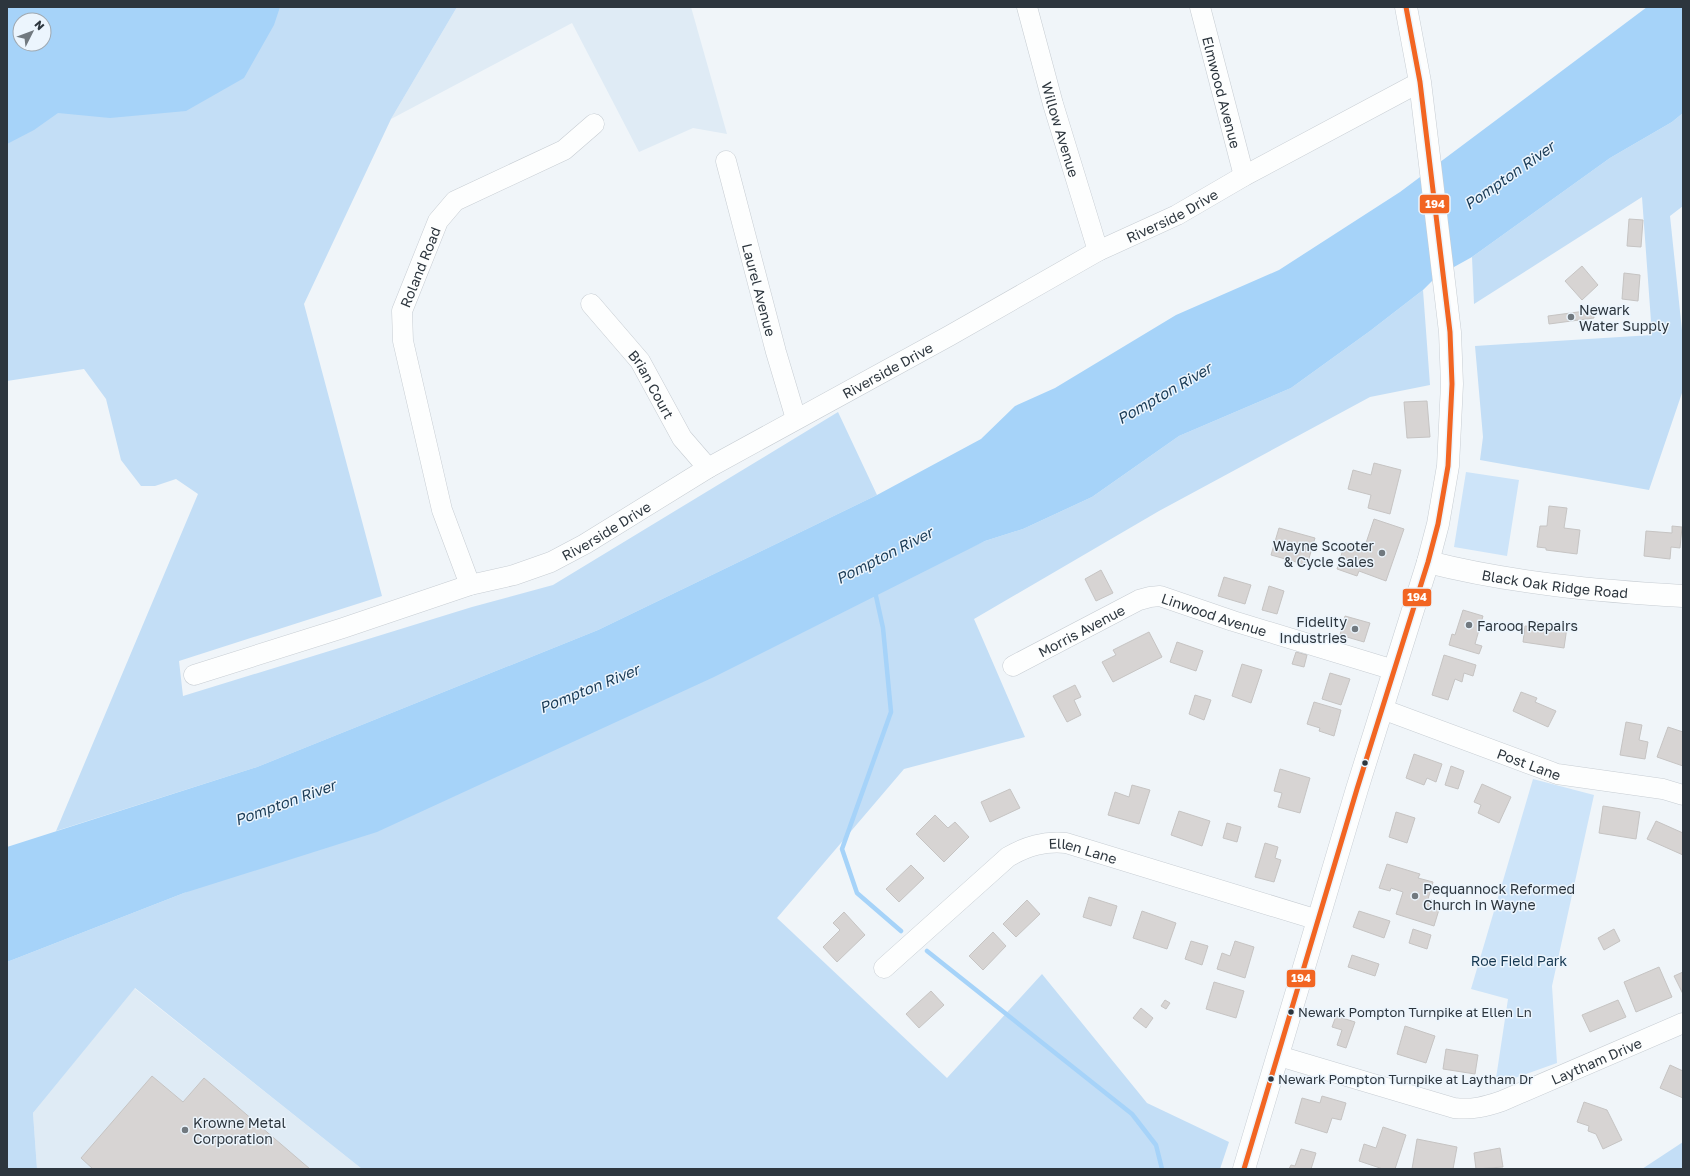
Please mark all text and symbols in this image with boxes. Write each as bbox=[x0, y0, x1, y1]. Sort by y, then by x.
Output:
north arrow bbox=[12, 12, 52, 52]
text: N bbox=[32, 18, 47, 32]
street label: Elmwood Avenue bbox=[1199, 34, 1245, 150]
street label: Willow Avenue bbox=[1039, 80, 1083, 179]
water label: Pompton River bbox=[1460, 136, 1559, 213]
street label: Riverside Drive bbox=[1123, 185, 1221, 246]
line badge: 194 bbox=[1419, 194, 1450, 214]
text: 194 bbox=[1425, 197, 1445, 210]
street label: Roland Road bbox=[396, 224, 443, 310]
street label: Laurel Avenue bbox=[739, 241, 780, 338]
place label: Newark Water Supply bbox=[1579, 301, 1669, 334]
marker: Newark Water Supply bbox=[1566, 312, 1576, 322]
street label: Riverside Drive bbox=[839, 338, 935, 401]
street label: Brian Court bbox=[625, 346, 678, 421]
water label: Pompton River bbox=[1114, 358, 1216, 427]
street label: Riverside Drive bbox=[559, 497, 653, 563]
water label: Pompton River bbox=[833, 522, 937, 587]
place label: Wayne Scooter & Cycle Sales bbox=[1273, 537, 1375, 570]
marker: Wayne Scooter & Cycle Sales bbox=[1377, 548, 1387, 558]
street label: Black Oak Ridge Road bbox=[1481, 566, 1629, 601]
line badge: 194 bbox=[1402, 588, 1432, 607]
street label: Linwood Avenue bbox=[1160, 589, 1269, 639]
text: 194 bbox=[1407, 590, 1427, 603]
street label: Morris Avenue bbox=[1035, 601, 1127, 660]
place label: Fidelity Industries bbox=[1279, 613, 1347, 646]
place label: Farooq Repairs bbox=[1477, 617, 1578, 634]
marker: Farooq Repairs bbox=[1464, 620, 1474, 630]
marker: Fidelity Industries bbox=[1350, 624, 1360, 634]
water label: Pompton River bbox=[536, 659, 644, 716]
street label: Post Lane bbox=[1495, 744, 1563, 783]
unlabelled marker bbox=[1360, 758, 1370, 768]
water label: Pompton River bbox=[232, 775, 340, 829]
street label: Ellen Lane bbox=[1048, 834, 1119, 867]
place label: Pequannock Reformed Church in Wayne bbox=[1423, 880, 1575, 913]
marker: Pequannock Reformed Church in Wayne bbox=[1410, 891, 1420, 901]
park label: Roe Field Park bbox=[1471, 952, 1567, 969]
line badge: 194 bbox=[1286, 969, 1316, 988]
text: 194 bbox=[1291, 971, 1311, 984]
place label: Newark Pompton Turnpike at Ellen Ln bbox=[1298, 1004, 1532, 1020]
marker: Newark Pompton Turnpike at Ellen Ln bbox=[1286, 1007, 1296, 1017]
street label: Laytham Drive bbox=[1548, 1033, 1644, 1087]
place label: Newark Pompton Turnpike at Laytham Dr bbox=[1278, 1071, 1533, 1087]
marker: Newark Pompton Turnpike at Laytham Dr bbox=[1266, 1074, 1276, 1084]
place label: Krowne Metal Corporation bbox=[193, 1114, 286, 1147]
marker: Krowne Metal Corporation bbox=[180, 1125, 190, 1135]

